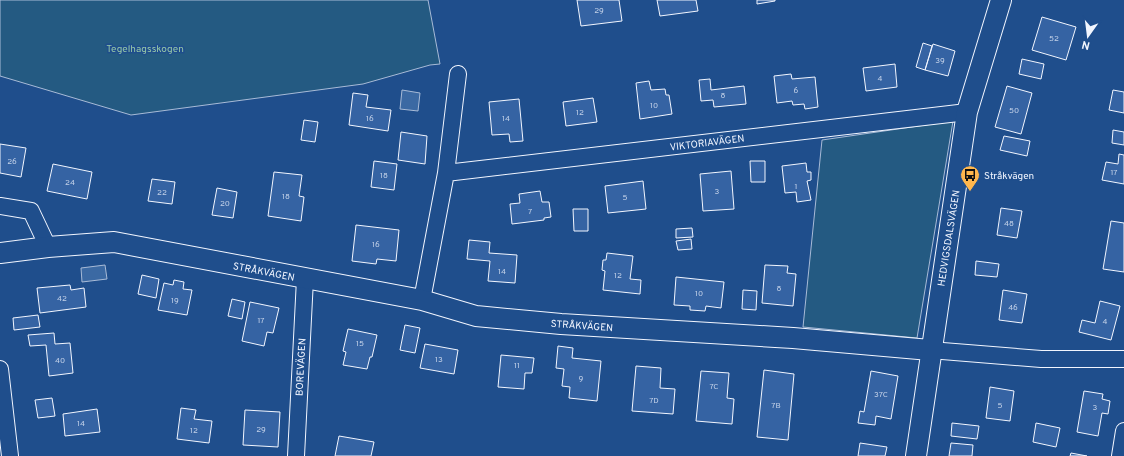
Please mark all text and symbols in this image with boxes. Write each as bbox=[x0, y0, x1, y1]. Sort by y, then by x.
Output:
house number: 29 bbox=[594, 6, 604, 16]
north arrow bbox=[1068, 16, 1108, 56]
house number: 52 bbox=[1049, 34, 1059, 44]
text: N bbox=[1080, 37, 1091, 52]
park label: Tegelhagsskogen bbox=[106, 43, 184, 56]
house number: 39 bbox=[935, 56, 945, 66]
house number: 4 bbox=[878, 74, 883, 84]
house number: 6 bbox=[794, 86, 799, 96]
house number: 8 bbox=[721, 91, 726, 101]
house number: 10 bbox=[650, 101, 658, 111]
house number: 50 bbox=[1009, 106, 1019, 116]
house number: 12 bbox=[576, 108, 584, 118]
house number: 16 bbox=[366, 114, 374, 124]
house number: 14 bbox=[502, 114, 510, 124]
street label: VIKTORIAVÄGEN bbox=[669, 132, 745, 155]
house number: 26 bbox=[7, 157, 17, 167]
bus stop icon: Stråkvägen bbox=[959, 164, 981, 192]
house number: 17 bbox=[1110, 168, 1118, 178]
place label: Stråkvägen bbox=[984, 170, 1034, 183]
house number: 18 bbox=[380, 171, 388, 181]
house number: 24 bbox=[65, 178, 75, 188]
house number: 1 bbox=[795, 182, 797, 192]
house number: 3 bbox=[715, 187, 720, 197]
house number: 22 bbox=[157, 188, 167, 198]
street label: HEDVIGSDALSVÄGEN bbox=[935, 189, 964, 287]
house number: 18 bbox=[282, 192, 290, 202]
house number: 5 bbox=[623, 193, 628, 203]
house number: 20 bbox=[220, 199, 230, 209]
house number: 7 bbox=[528, 207, 532, 217]
house number: 48 bbox=[1004, 219, 1014, 229]
house number: 16 bbox=[372, 240, 380, 250]
street label: STRÅKVÄGEN bbox=[232, 260, 296, 285]
house number: 14 bbox=[498, 267, 506, 277]
house number: 12 bbox=[614, 271, 622, 281]
house number: 8 bbox=[777, 284, 782, 294]
house number: 10 bbox=[695, 289, 703, 299]
house number: 42 bbox=[57, 294, 67, 304]
house number: 19 bbox=[171, 296, 179, 306]
house number: 46 bbox=[1008, 303, 1018, 313]
house number: 17 bbox=[257, 316, 265, 326]
house number: 4 bbox=[1103, 317, 1108, 327]
street label: STRÅKVÄGEN bbox=[550, 318, 614, 335]
street label: BOREVÄGEN bbox=[293, 338, 310, 396]
house number: 15 bbox=[356, 339, 364, 349]
house number: 13 bbox=[435, 355, 443, 365]
house number: 40 bbox=[55, 356, 65, 366]
house number: 11 bbox=[514, 361, 520, 371]
house number: 9 bbox=[579, 374, 584, 384]
house number: 7C bbox=[709, 382, 719, 392]
house number: 37C bbox=[874, 390, 888, 400]
house number: 7D bbox=[649, 396, 659, 406]
house number: 7B bbox=[771, 401, 781, 411]
house number: 5 bbox=[998, 401, 1003, 411]
house number: 3 bbox=[1093, 403, 1098, 413]
house number: 14 bbox=[77, 419, 85, 429]
house number: 29 bbox=[256, 425, 266, 435]
house number: 12 bbox=[190, 426, 198, 436]

